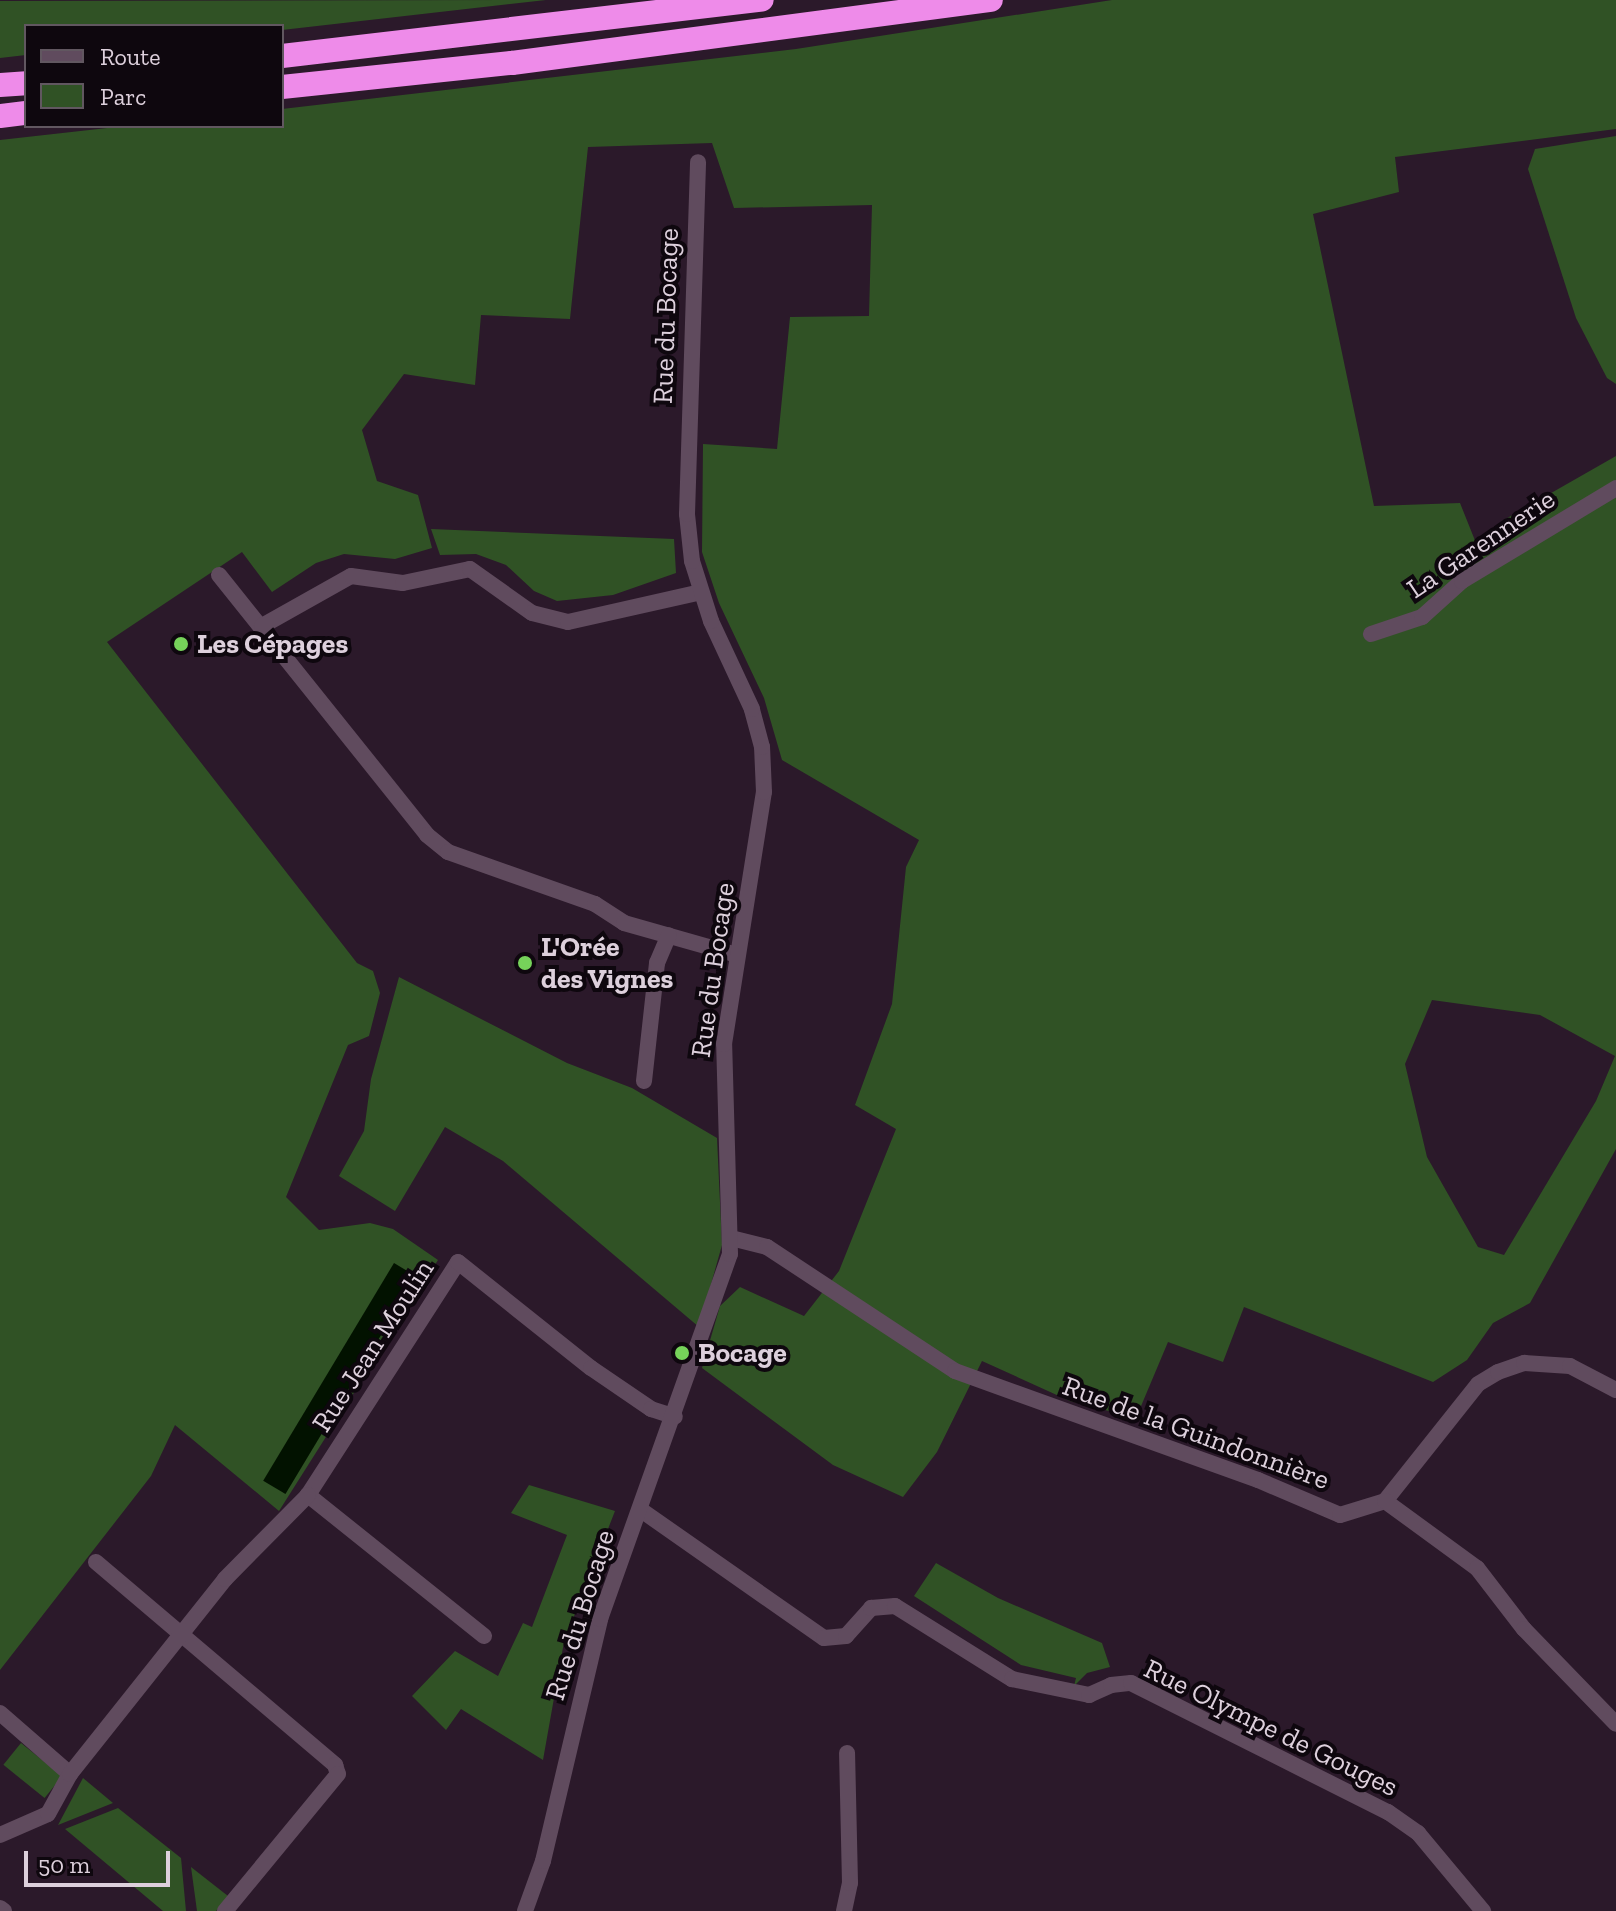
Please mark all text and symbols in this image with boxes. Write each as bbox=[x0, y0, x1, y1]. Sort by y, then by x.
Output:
legend bbox=[24, 24, 284, 128]
text: Route bbox=[100, 42, 160, 71]
text: Parc bbox=[100, 82, 146, 111]
street label: Rue du Bocage bbox=[646, 227, 686, 405]
street label: La Garennerie bbox=[1401, 482, 1561, 606]
place label: Les Cépages bbox=[197, 627, 348, 661]
marker: Les Cépages bbox=[172, 635, 190, 653]
street label: Rue du Bocage bbox=[684, 880, 742, 1060]
place label: L'Orée des Vignes bbox=[541, 930, 674, 996]
marker: L'Orée des Vignes bbox=[516, 954, 534, 972]
street label: Rue Jean Moulin bbox=[305, 1253, 441, 1439]
place label: Bocage bbox=[698, 1336, 787, 1370]
marker: Bocage bbox=[673, 1344, 691, 1362]
street label: Rue de la Guindonnière bbox=[1058, 1369, 1334, 1497]
street label: Rue du Bocage bbox=[538, 1526, 622, 1704]
street label: Rue Olympe de Gouges bbox=[1139, 1652, 1403, 1804]
scale bar bbox=[28, 1835, 174, 1885]
text: 50 m bbox=[38, 1850, 90, 1879]

